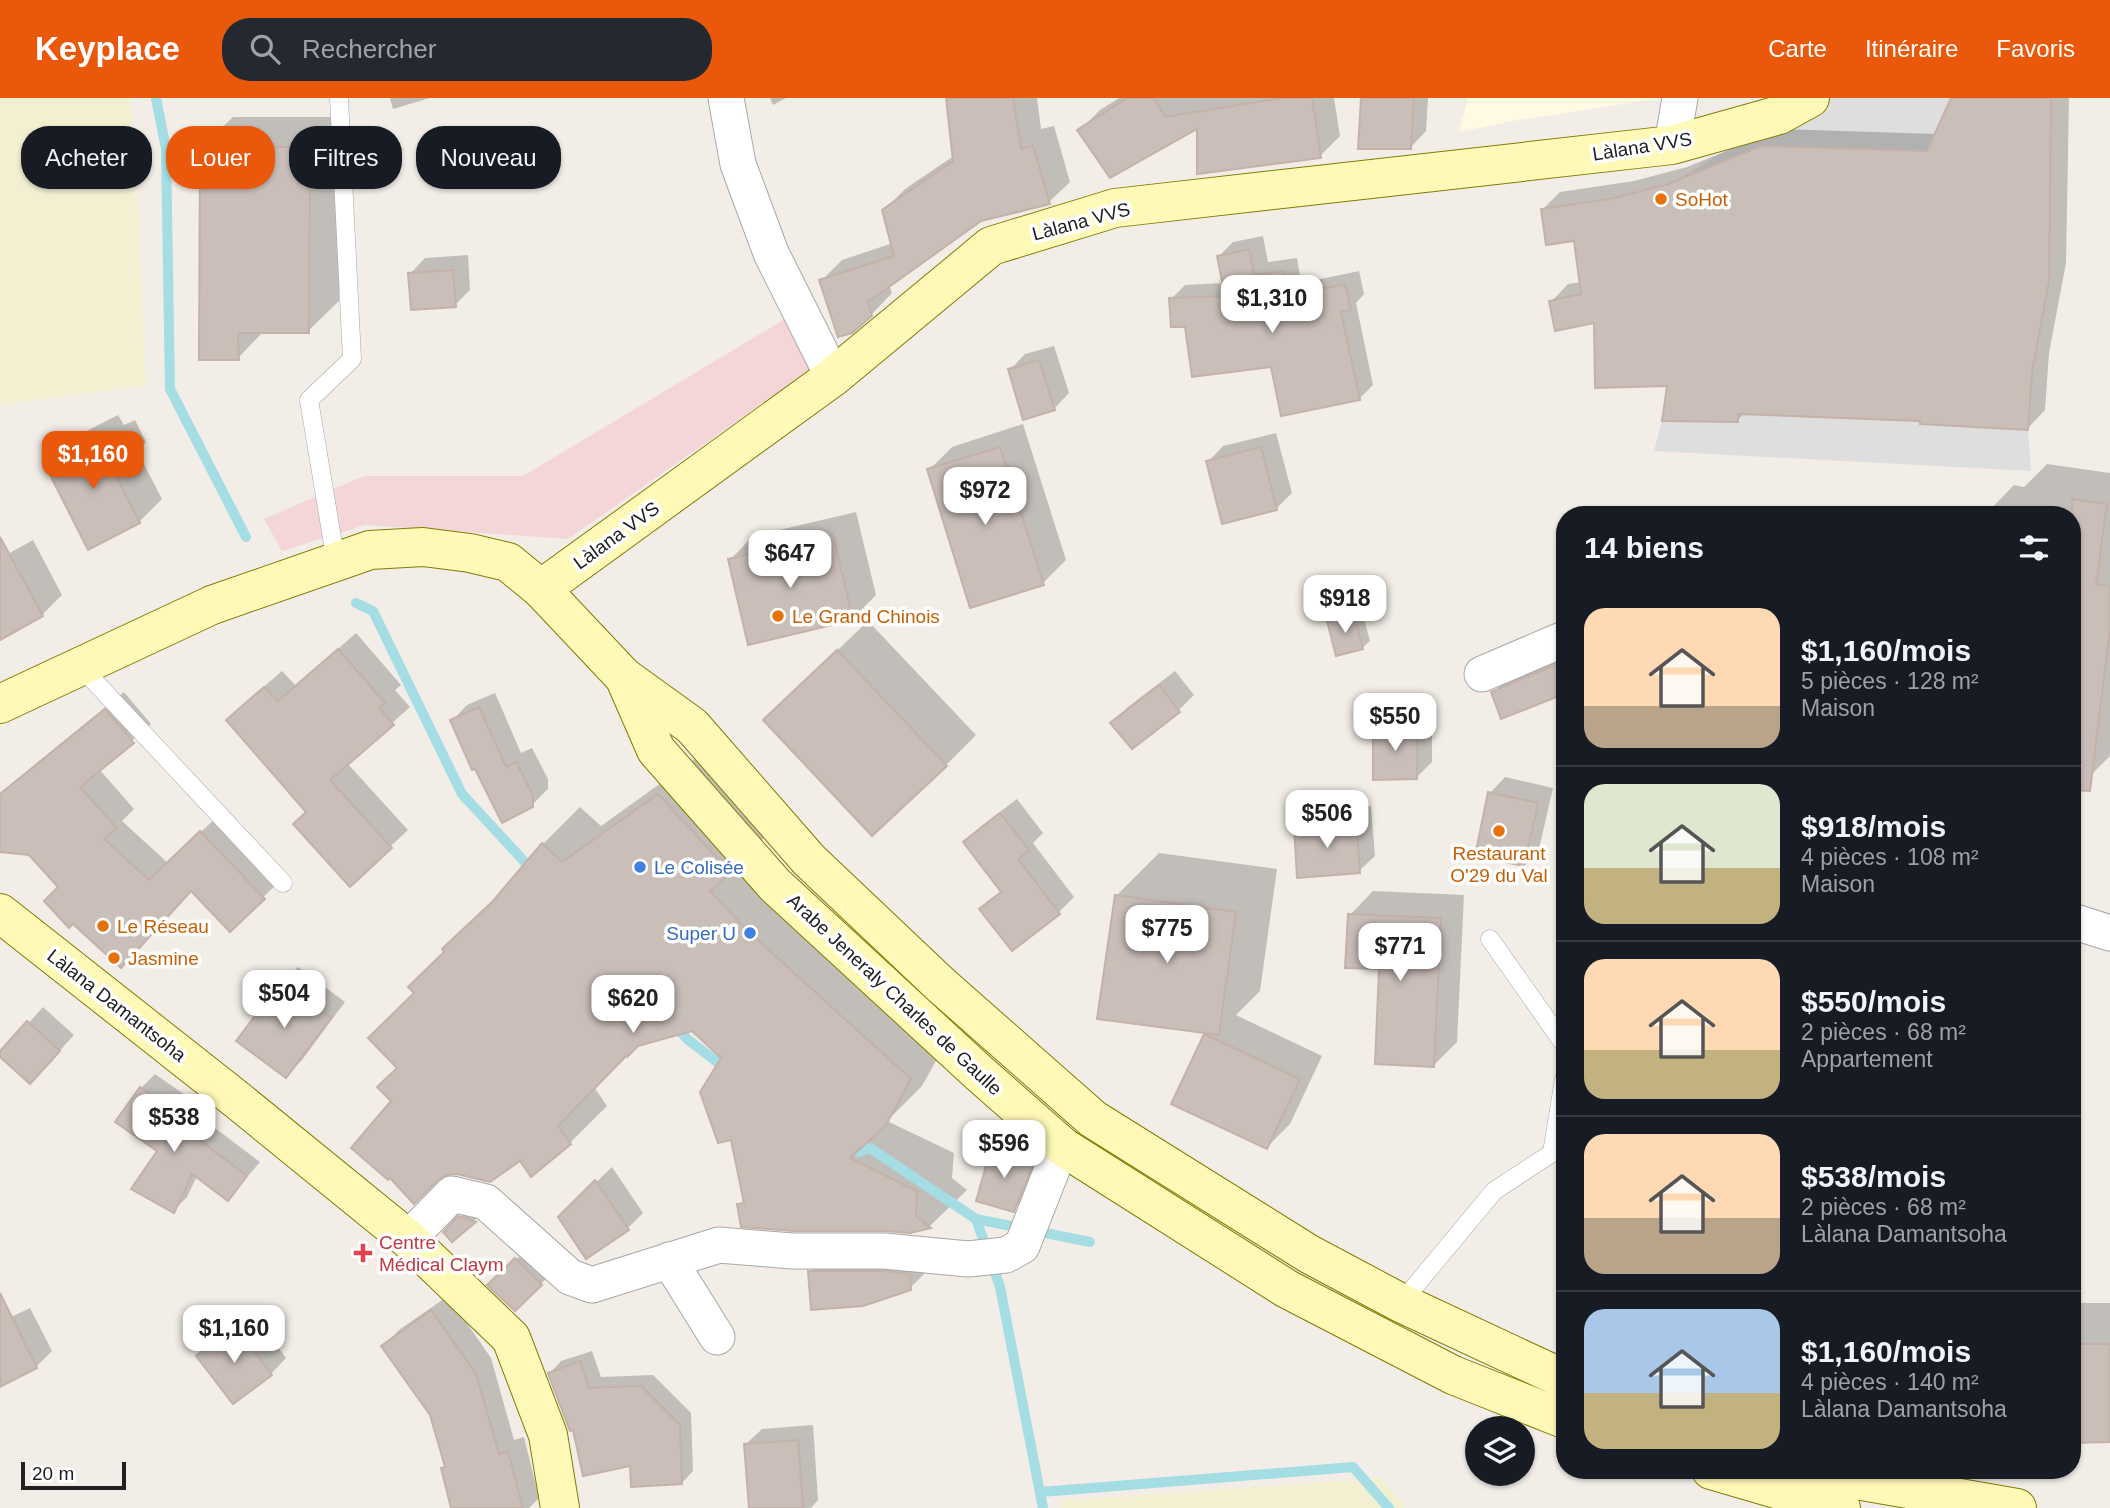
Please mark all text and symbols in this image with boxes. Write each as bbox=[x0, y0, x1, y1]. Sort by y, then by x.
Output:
search box bbox=[222, 18, 712, 81]
text: Keyplace bbox=[35, 30, 180, 67]
icon: search bbox=[246, 30, 284, 68]
text: Rechercher bbox=[302, 34, 436, 64]
text: Carte bbox=[1768, 35, 1827, 62]
text: Itinéraire bbox=[1865, 35, 1958, 62]
text: Favoris bbox=[1996, 35, 2075, 62]
chip: Acheter bbox=[21, 126, 152, 189]
chip: Louer bbox=[166, 126, 275, 189]
chip: Filtres bbox=[289, 126, 402, 189]
chip: Nouveau bbox=[416, 126, 561, 189]
street label: Làlana VVS bbox=[1591, 128, 1693, 165]
place label: SoHot bbox=[1675, 189, 1729, 210]
marker: SoHot bbox=[1653, 191, 1669, 207]
street label: Làlana VVS bbox=[1030, 198, 1132, 245]
pin: $1,310 bbox=[1215, 275, 1329, 335]
text: $1,310 bbox=[1237, 285, 1307, 311]
pin: $1,160 bbox=[36, 432, 150, 491]
text: $1,160 bbox=[58, 441, 128, 467]
pin: $972 bbox=[944, 468, 1026, 527]
text: $972 bbox=[959, 477, 1011, 503]
street label: Làlana VVS bbox=[570, 497, 663, 573]
icon: filters bbox=[2015, 529, 2053, 567]
pin: $647 bbox=[749, 531, 831, 590]
text: 14 biens bbox=[1584, 531, 1704, 564]
text: $647 bbox=[764, 540, 816, 566]
pin: $918 bbox=[1304, 575, 1386, 635]
text: $918 bbox=[1319, 585, 1371, 611]
place label: Le Grand Chinois bbox=[792, 606, 940, 627]
marker: Le Grand Chinois bbox=[770, 608, 786, 624]
text: $1,160/mois bbox=[1801, 634, 1971, 667]
icon: home bbox=[1640, 636, 1724, 720]
text: 5 pièces · 128 m² bbox=[1801, 668, 1979, 694]
pin: $550 bbox=[1354, 694, 1436, 753]
text: Maison bbox=[1801, 695, 1875, 721]
text: $550 bbox=[1369, 703, 1421, 729]
pin: $506 bbox=[1286, 790, 1368, 850]
text: $506 bbox=[1301, 800, 1353, 826]
text: $918/mois bbox=[1801, 810, 1946, 843]
icon: home bbox=[1640, 812, 1724, 896]
marker: Restaurant O'29 du Val bbox=[1491, 823, 1507, 839]
place label: Restaurant O'29 du Val bbox=[1450, 843, 1548, 886]
text: 4 pièces · 108 m² bbox=[1801, 844, 1979, 870]
place label: Le Colisée bbox=[654, 857, 744, 878]
marker: Le Colisée bbox=[632, 859, 648, 875]
text: Maison bbox=[1801, 871, 1875, 897]
street label: Arabe Jeneraly Charles de Gaulle bbox=[783, 889, 1006, 1099]
pin: $775 bbox=[1126, 906, 1208, 965]
text: $775 bbox=[1141, 915, 1193, 941]
place label: Le Réseau bbox=[117, 916, 209, 937]
marker: Le Réseau bbox=[95, 918, 111, 934]
place label: Super U bbox=[666, 923, 736, 944]
pin: $771 bbox=[1359, 924, 1441, 983]
marker: Super U bbox=[742, 925, 758, 941]
text: $771 bbox=[1374, 933, 1426, 959]
street label: Làlana Damantsoha bbox=[43, 945, 190, 1066]
place label: Jasmine bbox=[128, 948, 199, 969]
marker: Jasmine bbox=[106, 950, 122, 966]
pin: $504 bbox=[243, 970, 325, 1030]
pin: $620 bbox=[592, 976, 674, 1035]
text: $504 bbox=[258, 980, 310, 1006]
text: $620 bbox=[607, 985, 659, 1011]
text: $550/mois bbox=[1801, 985, 1946, 1018]
icon: home bbox=[1640, 987, 1724, 1071]
text: 2 pièces · 68 m² bbox=[1801, 1019, 1966, 1045]
text: Appartement bbox=[1801, 1046, 1933, 1072]
pin: $538 bbox=[133, 1094, 215, 1154]
text: $538 bbox=[148, 1104, 200, 1130]
pin: $596 bbox=[963, 1121, 1045, 1180]
text: $596 bbox=[978, 1130, 1030, 1156]
text: $538/mois bbox=[1801, 1160, 1946, 1193]
icon: home bbox=[1640, 1162, 1724, 1246]
text: 2 pièces · 68 m² bbox=[1801, 1194, 1966, 1220]
text: Làlana Damantsoha bbox=[1801, 1221, 2007, 1247]
place label: Centre Médical Claym bbox=[379, 1232, 504, 1275]
marker: Centre Médical Claym bbox=[353, 1243, 373, 1263]
pin: $1,160 bbox=[177, 1306, 291, 1365]
text: $1,160 bbox=[199, 1315, 269, 1341]
text: $1,160/mois bbox=[1801, 1335, 1971, 1368]
icon: home bbox=[1640, 1337, 1724, 1421]
text: 4 pièces · 140 m² bbox=[1801, 1369, 1979, 1395]
text: Làlana Damantsoha bbox=[1801, 1396, 2007, 1422]
map controls bbox=[1465, 1416, 1535, 1486]
button: layers bbox=[1465, 1416, 1535, 1486]
scale bar bbox=[21, 1459, 126, 1491]
text: 20 m bbox=[32, 1463, 74, 1484]

